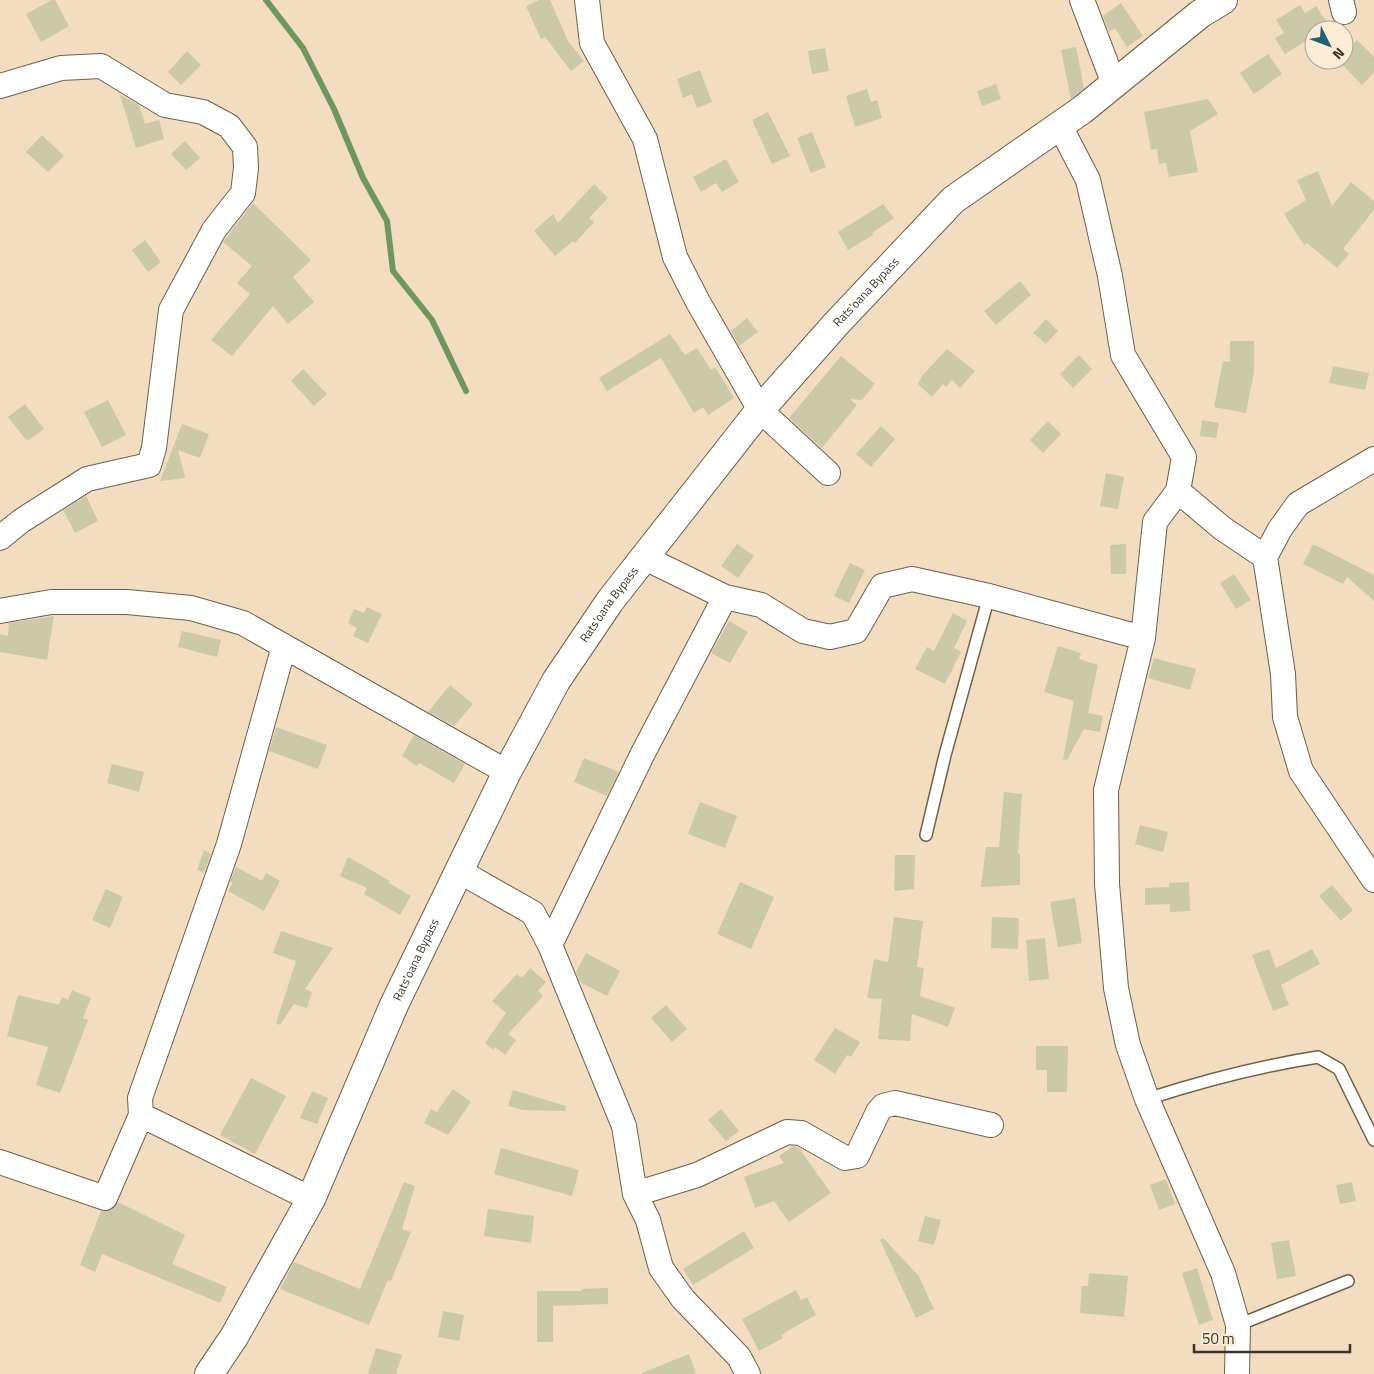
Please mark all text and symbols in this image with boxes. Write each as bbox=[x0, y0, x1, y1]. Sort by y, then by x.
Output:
north arrow bbox=[1304, 20, 1354, 70]
text: N bbox=[1328, 43, 1350, 65]
street label: Rats'oana Bypass bbox=[828, 252, 904, 331]
street label: Rats'oana Bypass bbox=[575, 562, 643, 646]
street label: Rats'oana Bypass bbox=[387, 915, 444, 1004]
scale bar bbox=[1194, 1322, 1350, 1354]
text: 50 m bbox=[1202, 1327, 1235, 1350]

